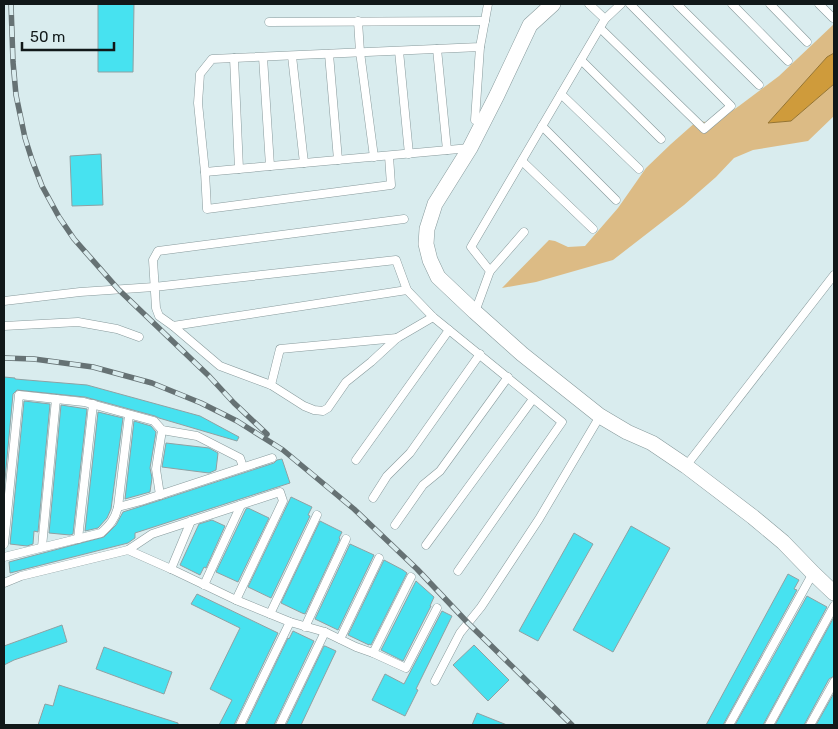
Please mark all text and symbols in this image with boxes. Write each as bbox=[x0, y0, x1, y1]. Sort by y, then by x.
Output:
scale bar bbox=[22, 20, 115, 52]
text: 50 m bbox=[30, 28, 65, 46]

